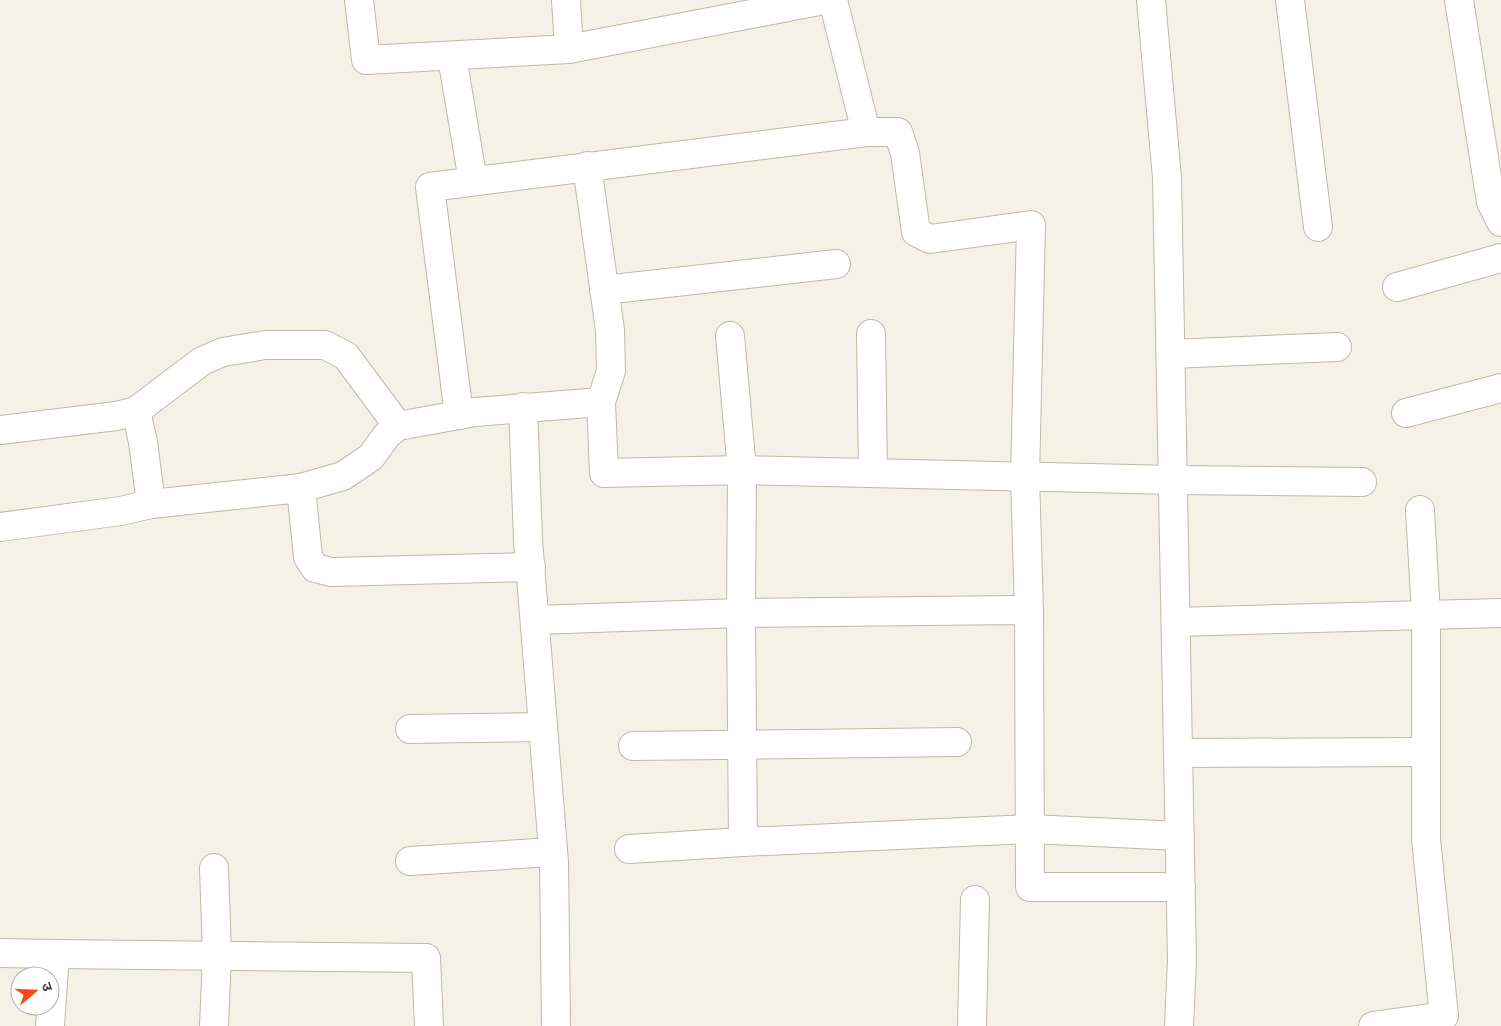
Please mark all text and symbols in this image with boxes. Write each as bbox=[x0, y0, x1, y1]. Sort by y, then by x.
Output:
north arrow bbox=[10, 966, 60, 1016]
text: उ bbox=[37, 980, 57, 994]

